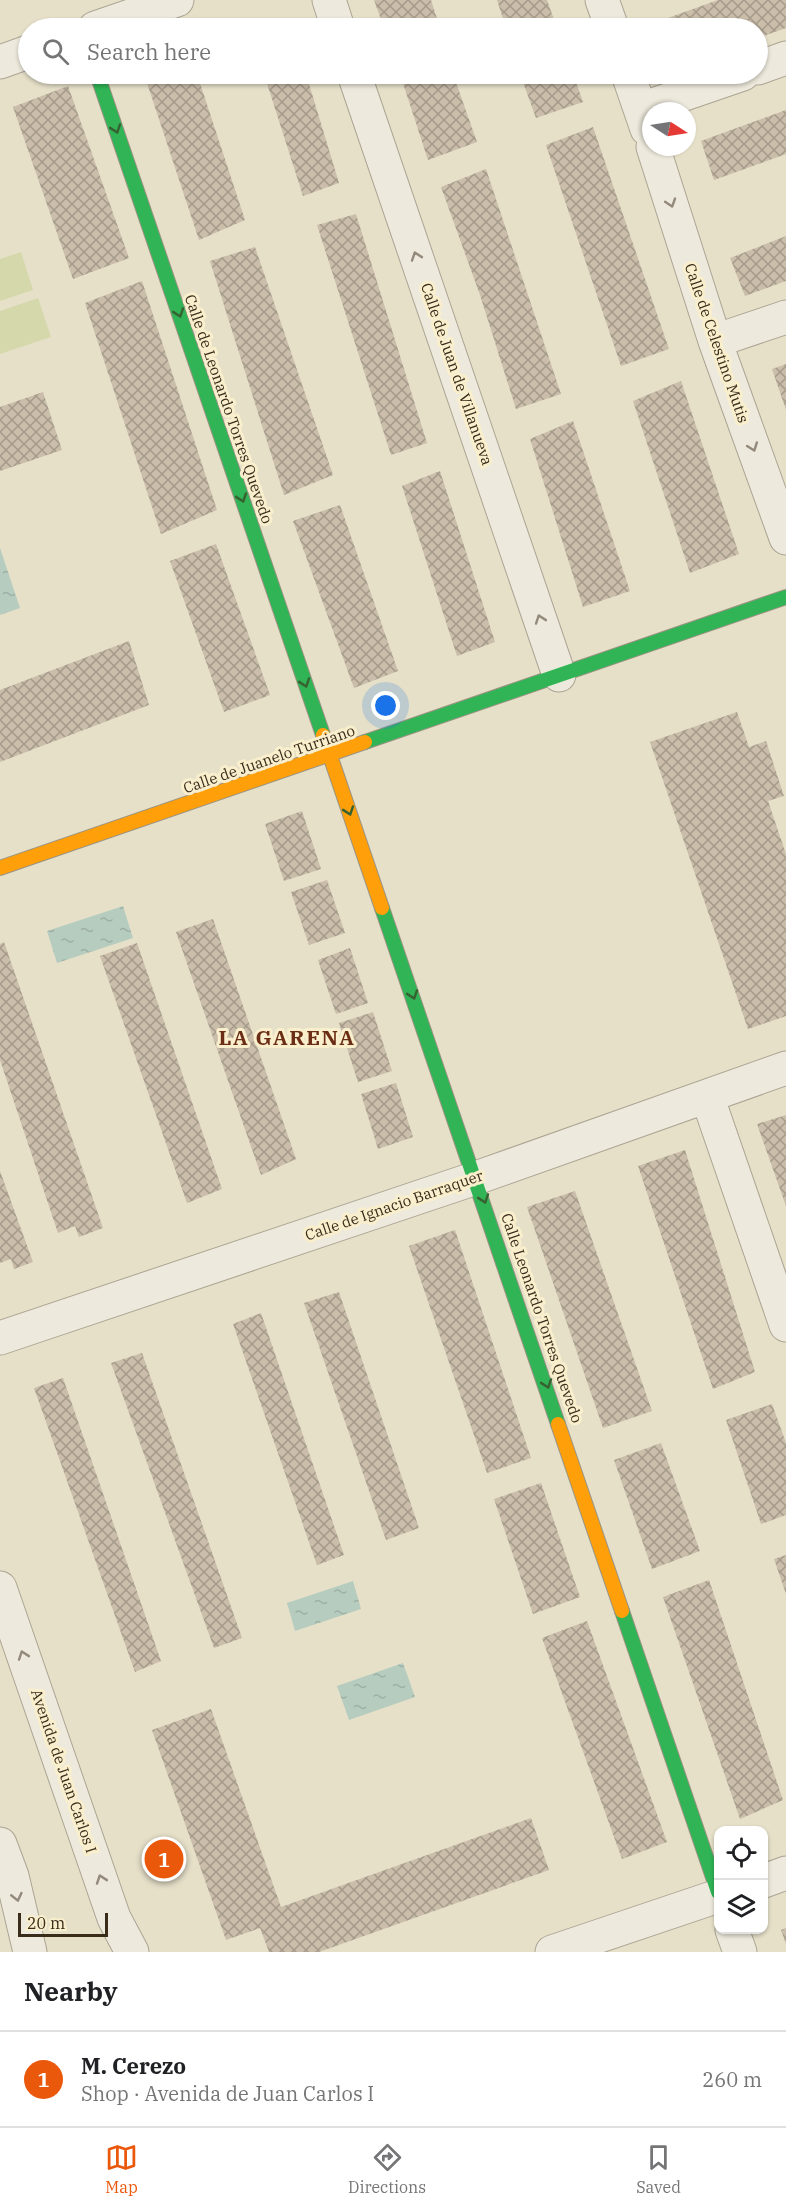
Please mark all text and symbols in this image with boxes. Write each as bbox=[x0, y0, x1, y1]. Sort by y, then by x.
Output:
search box bbox=[18, 18, 768, 84]
icon: search bbox=[39, 35, 72, 68]
text: Search here bbox=[87, 37, 211, 66]
north arrow bbox=[642, 102, 696, 156]
one-way arrow bbox=[109, 123, 122, 134]
one-way arrow bbox=[664, 197, 676, 208]
one-way arrow bbox=[411, 251, 424, 262]
street label: Calle de Celestino Mutis bbox=[681, 261, 753, 425]
street label: Calle de Juan de Villanueva bbox=[417, 280, 497, 468]
street label: Calle de Leonardo Torres Quevedo bbox=[181, 292, 277, 526]
one-way arrow bbox=[172, 308, 184, 318]
one-way arrow bbox=[746, 441, 759, 452]
one-way arrow bbox=[235, 492, 247, 503]
one-way arrow bbox=[535, 614, 548, 625]
one-way arrow bbox=[297, 677, 310, 688]
your location bbox=[371, 691, 400, 720]
street label: Calle de Juanelo Turriano bbox=[181, 721, 357, 797]
one-way arrow bbox=[342, 805, 355, 816]
one-way arrow bbox=[406, 989, 419, 1000]
district label: LA GARENA bbox=[218, 1023, 356, 1051]
street label: Calle de Ignacio Barraquer bbox=[302, 1165, 486, 1244]
one-way arrow bbox=[477, 1194, 489, 1204]
street label: Calle Leonardo Torres Quevedo bbox=[497, 1211, 587, 1425]
one-way arrow bbox=[539, 1378, 552, 1389]
one-way arrow bbox=[18, 1650, 31, 1661]
street label: Avenida de Juan Carlos I bbox=[27, 1686, 101, 1856]
map controls bbox=[714, 1826, 768, 1934]
button: locate bbox=[714, 1826, 768, 1880]
pin: 1 bbox=[144, 1836, 184, 1882]
one-way arrow bbox=[95, 1874, 108, 1885]
button: layers bbox=[714, 1880, 768, 1934]
one-way arrow bbox=[10, 1892, 23, 1902]
scale bar bbox=[18, 1910, 108, 1938]
text: 20 m bbox=[27, 1913, 65, 1933]
text: Nearby bbox=[24, 1974, 118, 2008]
text: M. Cerezo bbox=[81, 2051, 186, 2080]
text: 1 bbox=[38, 2066, 50, 2093]
text: 260 m bbox=[702, 2066, 762, 2093]
text: Shop · Avenida de Juan Carlos I bbox=[81, 2080, 374, 2107]
tab: Map bbox=[105, 2141, 138, 2197]
tab: Directions bbox=[348, 2141, 426, 2197]
tab: Saved bbox=[636, 2141, 681, 2197]

